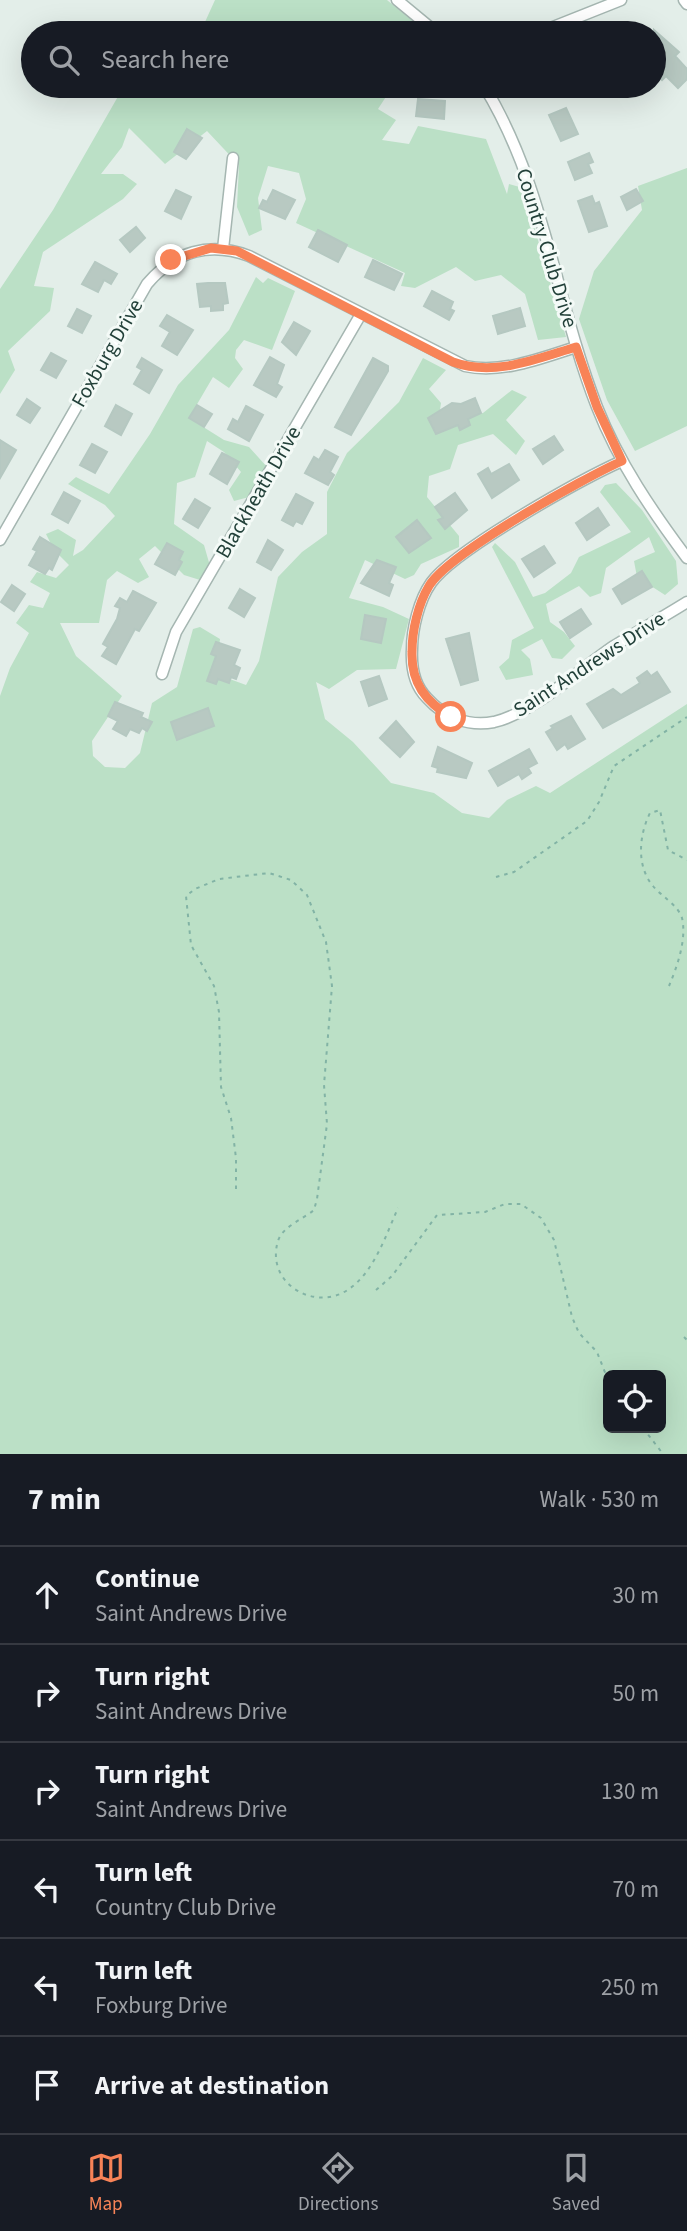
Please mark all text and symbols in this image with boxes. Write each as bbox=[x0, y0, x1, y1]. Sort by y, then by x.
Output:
search box bbox=[21, 21, 666, 98]
icon: search bbox=[45, 41, 83, 79]
text: Search here bbox=[101, 41, 229, 78]
street label: Country Club Drive bbox=[508, 165, 586, 331]
route end bbox=[155, 244, 186, 275]
street label: Foxburg Drive bbox=[64, 293, 150, 413]
street label: Blackheath Drive bbox=[208, 420, 308, 564]
street label: Saint Andrews Drive bbox=[507, 604, 671, 724]
route start bbox=[435, 701, 466, 732]
map controls bbox=[603, 1370, 666, 1433]
button: locate bbox=[603, 1370, 666, 1433]
text: 7 min bbox=[28, 1478, 101, 1521]
text: Walk · 530 m bbox=[540, 1483, 659, 1516]
text: Continue bbox=[95, 1560, 200, 1597]
icon: ahead bbox=[28, 1576, 66, 1614]
text: 30 m bbox=[612, 1579, 659, 1612]
text: Saint Andrews Drive bbox=[95, 1597, 287, 1630]
text: Turn right bbox=[95, 1658, 210, 1695]
icon: right bbox=[28, 1674, 66, 1712]
text: 50 m bbox=[612, 1677, 659, 1710]
text: Saint Andrews Drive bbox=[95, 1695, 287, 1728]
text: Turn right bbox=[95, 1756, 210, 1793]
icon: right bbox=[28, 1772, 66, 1810]
text: 130 m bbox=[601, 1775, 659, 1808]
text: Saint Andrews Drive bbox=[95, 1793, 287, 1826]
text: Turn left bbox=[95, 1854, 192, 1891]
icon: left bbox=[28, 1870, 66, 1908]
text: 70 m bbox=[612, 1873, 659, 1906]
text: Country Club Drive bbox=[95, 1891, 276, 1924]
text: Turn left bbox=[95, 1952, 192, 1989]
icon: left bbox=[28, 1968, 66, 2006]
text: 250 m bbox=[601, 1971, 659, 2004]
text: Foxburg Drive bbox=[95, 1989, 227, 2022]
icon: arrive bbox=[28, 2066, 66, 2104]
text: Arrive at destination bbox=[95, 2067, 329, 2104]
tab: Map bbox=[87, 2149, 125, 2218]
tab: Directions bbox=[298, 2149, 378, 2218]
tab: Saved bbox=[552, 2149, 600, 2218]

